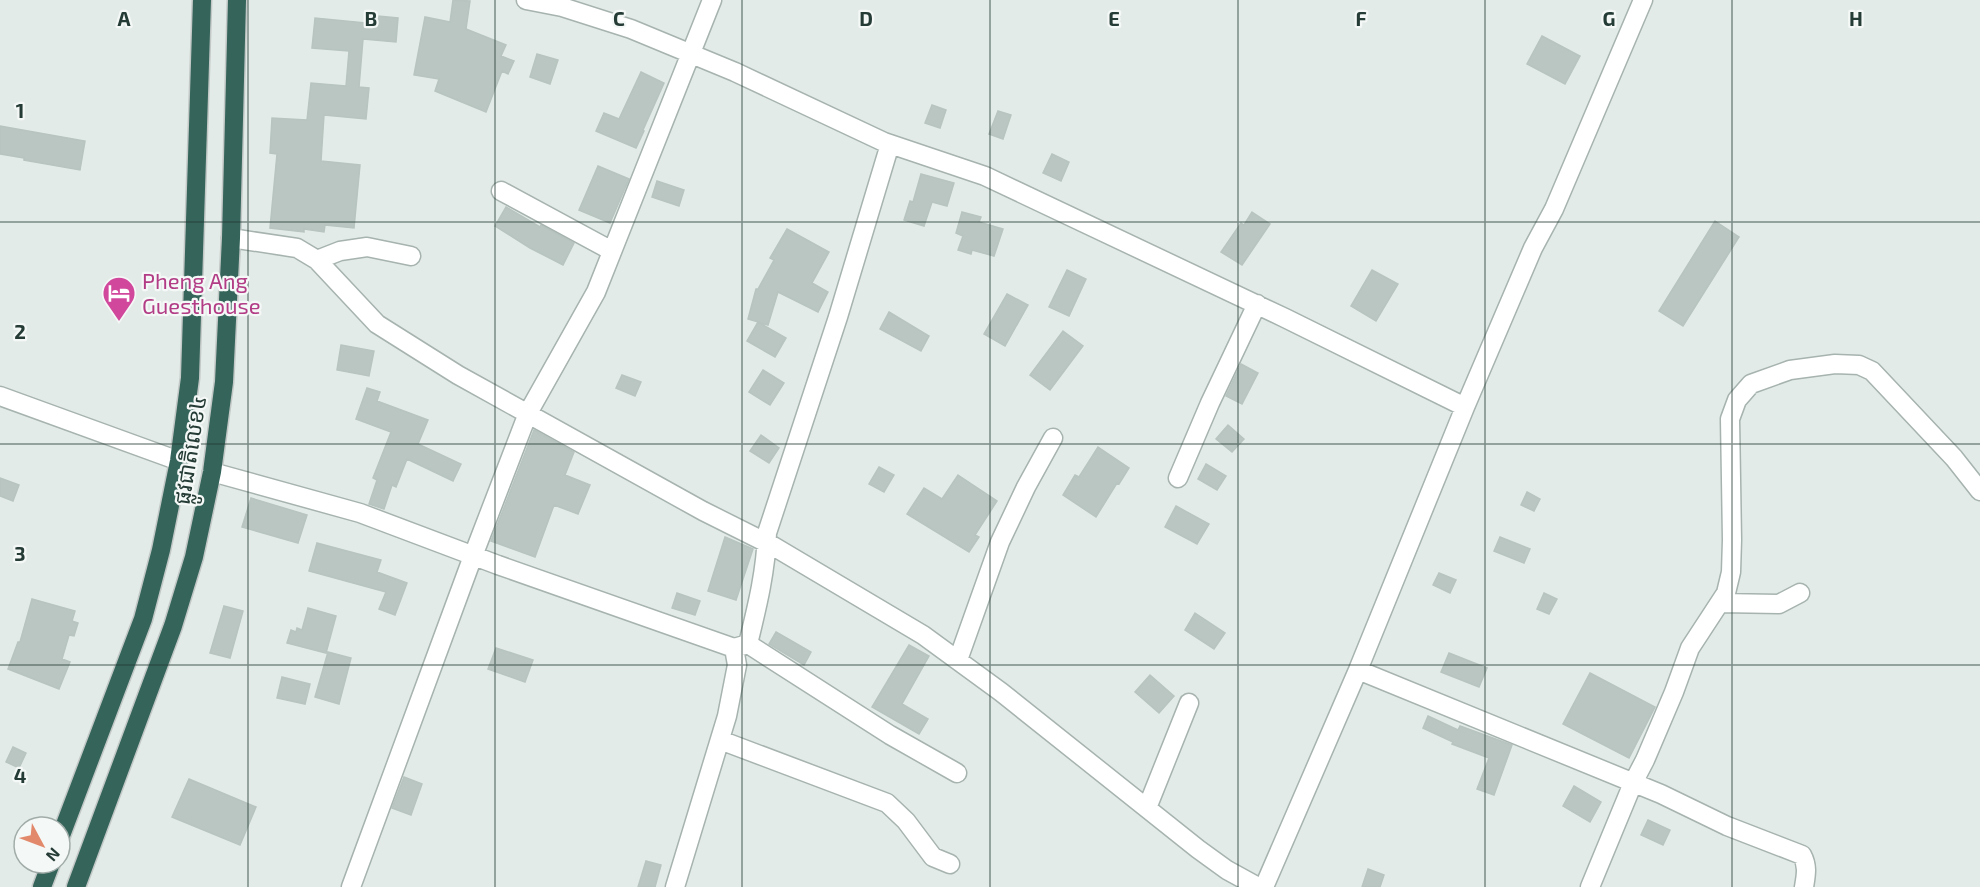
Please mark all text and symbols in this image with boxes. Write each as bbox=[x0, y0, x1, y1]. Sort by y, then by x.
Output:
text: A bbox=[117, 6, 131, 30]
text: B bbox=[365, 6, 377, 30]
text: C bbox=[613, 6, 625, 30]
text: D bbox=[859, 6, 873, 30]
text: E bbox=[1108, 6, 1120, 30]
text: F bbox=[1355, 6, 1367, 30]
text: G bbox=[1603, 6, 1615, 30]
text: H bbox=[1849, 6, 1863, 30]
text: 1 bbox=[16, 98, 24, 122]
place label: Pheng Ang Guesthouse bbox=[142, 267, 261, 318]
hotel icon: Pheng Ang Guesthouse bbox=[101, 275, 137, 322]
text: 2 bbox=[14, 319, 26, 343]
street label: ផ្លូវជាតិលេខ៤ bbox=[168, 394, 219, 508]
text: 3 bbox=[14, 541, 26, 565]
text: 4 bbox=[14, 763, 27, 787]
north arrow bbox=[12, 815, 72, 875]
text: N bbox=[43, 845, 65, 866]

